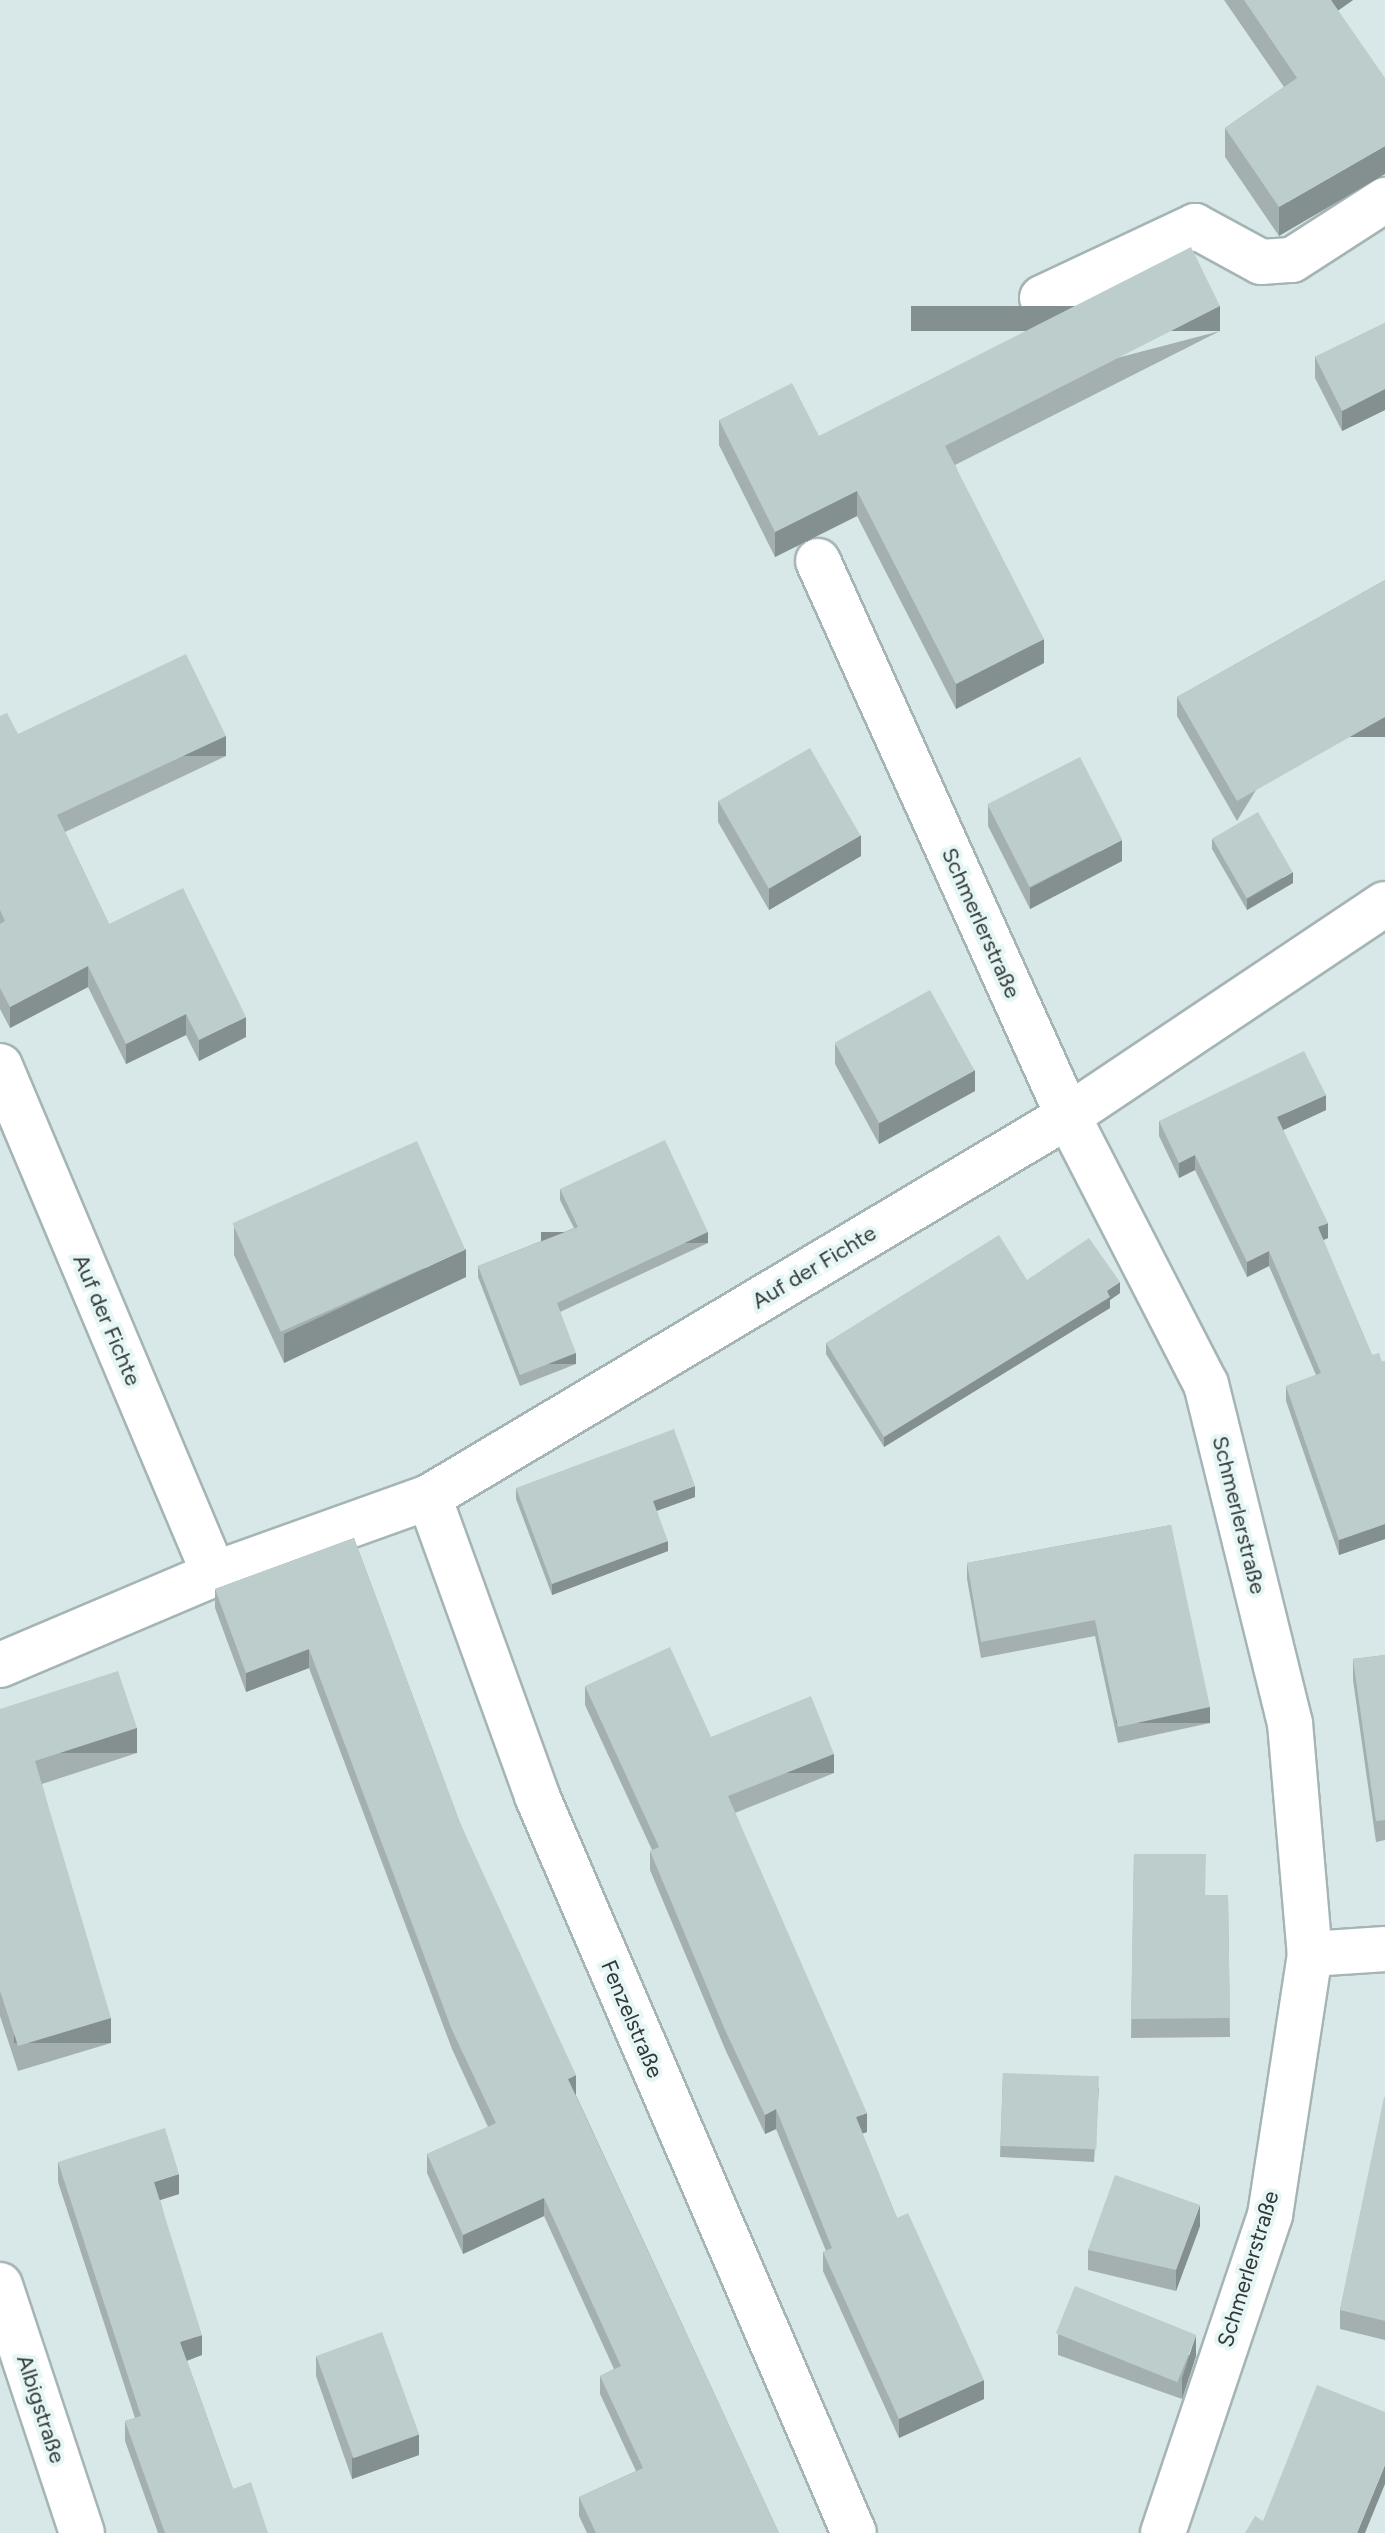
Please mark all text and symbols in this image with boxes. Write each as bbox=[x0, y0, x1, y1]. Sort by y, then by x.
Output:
street label: Schmerlerstraße bbox=[936, 844, 1026, 1002]
street label: Auf der Fichte bbox=[747, 1220, 881, 1314]
street label: Auf der Fichte bbox=[67, 1250, 147, 1390]
street label: Schmerlerstraße bbox=[1207, 1433, 1271, 1597]
street label: Fenzelstraße bbox=[595, 1956, 669, 2082]
street label: Schmerlerstraße bbox=[1212, 2188, 1284, 2350]
street label: Albigstraße bbox=[11, 2352, 71, 2466]

